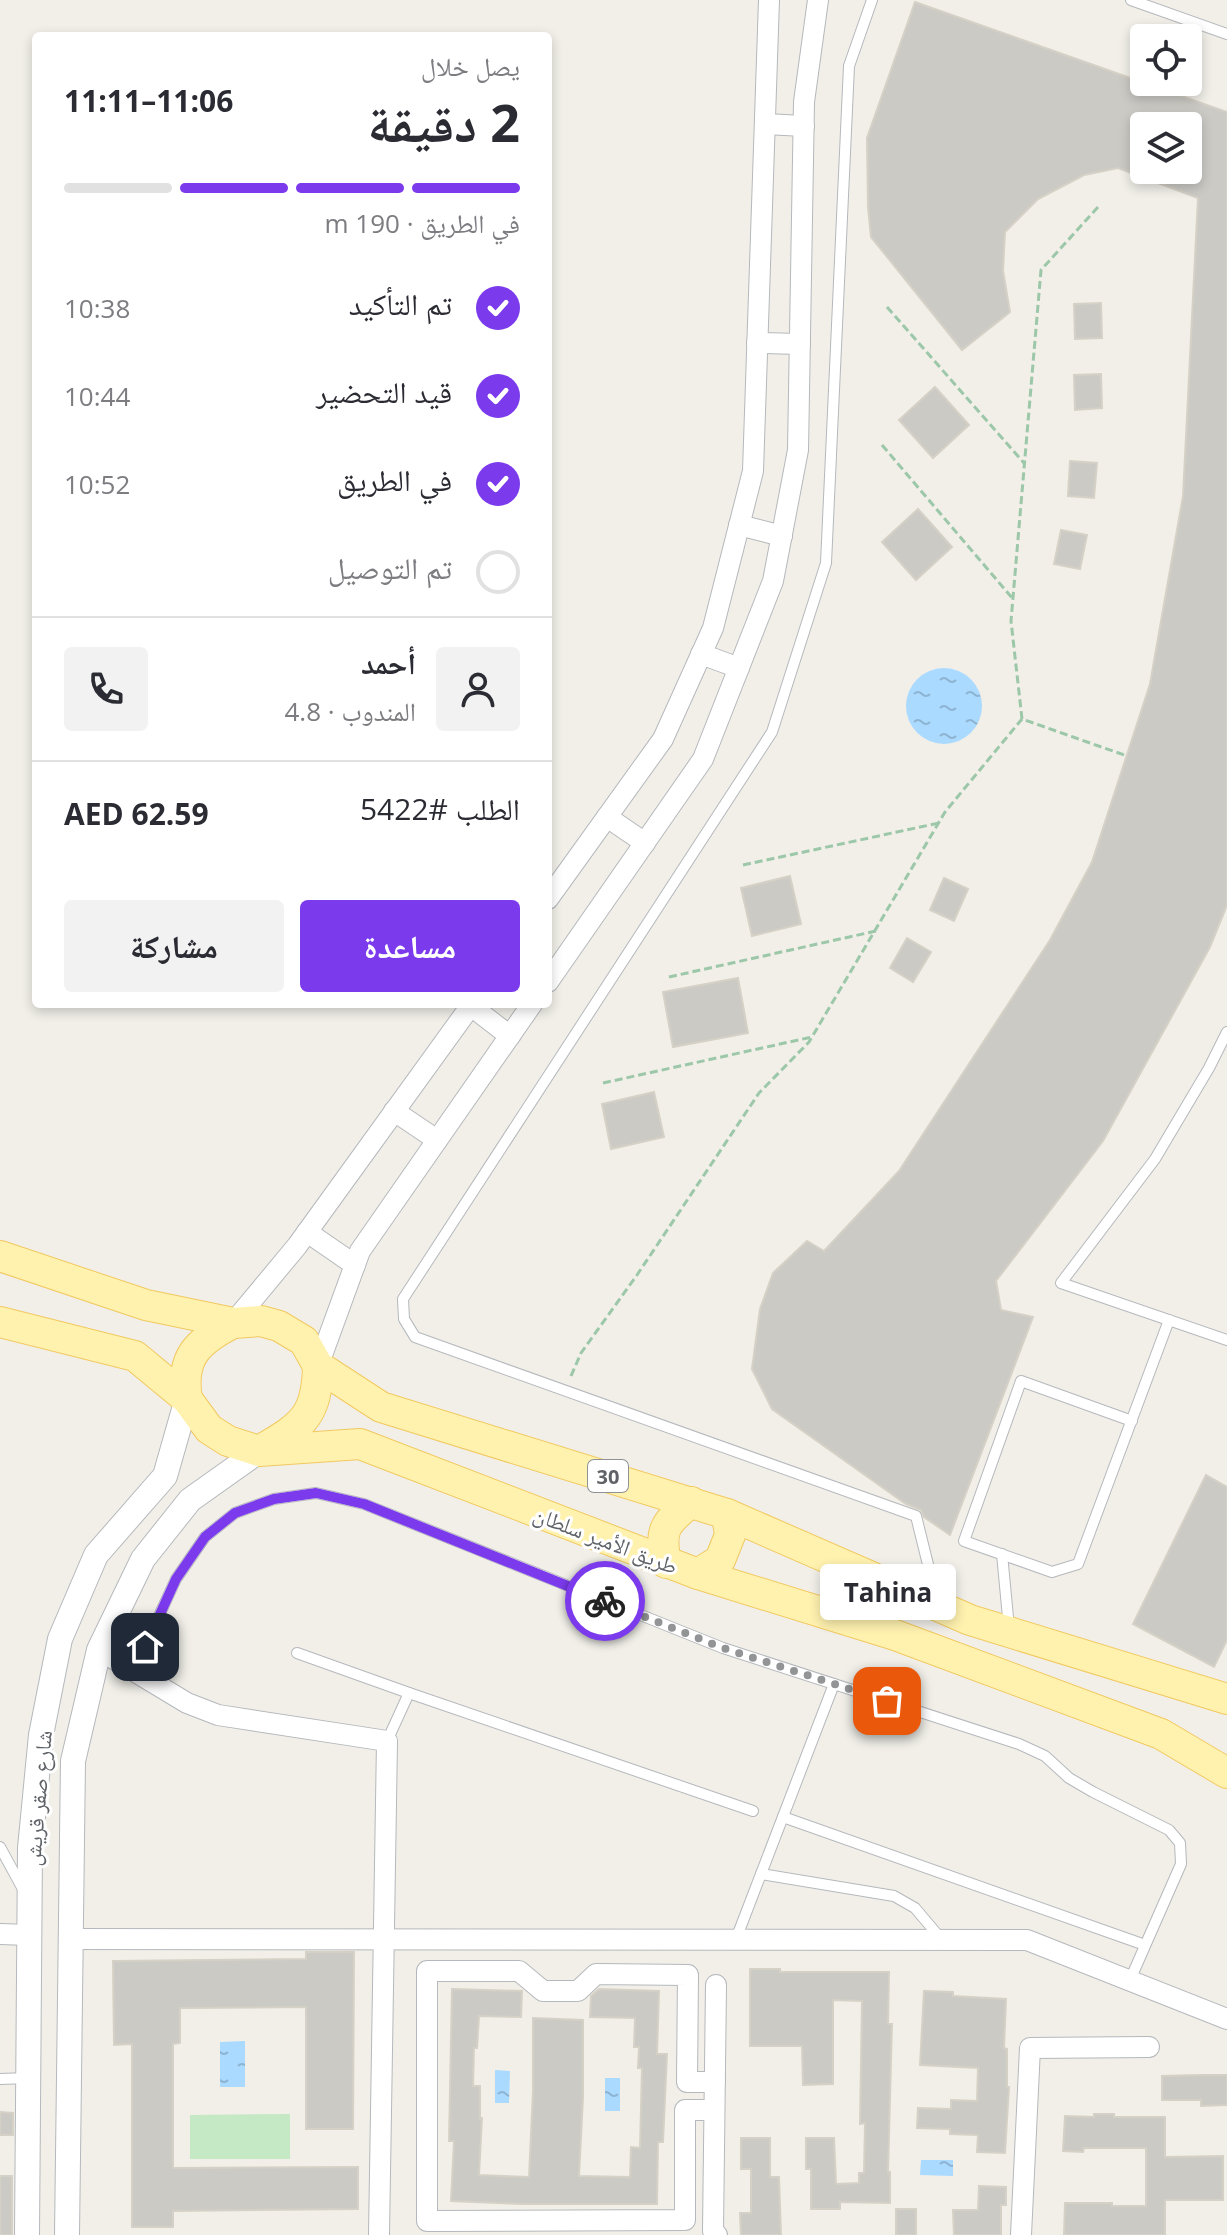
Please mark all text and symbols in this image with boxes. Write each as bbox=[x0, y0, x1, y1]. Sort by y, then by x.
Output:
map controls bbox=[1130, 24, 1202, 184]
button: locate bbox=[1130, 24, 1202, 96]
text: يصل خلال bbox=[421, 48, 520, 84]
text: 11:06–11:11 bbox=[64, 80, 233, 121]
text: 2 دقيقة bbox=[368, 86, 520, 157]
button: layers bbox=[1130, 112, 1202, 184]
text: في الطريق · 190 m bbox=[325, 205, 520, 241]
text: تم التأكيد bbox=[349, 283, 452, 324]
icon: check bbox=[476, 286, 520, 330]
text: 10:38 bbox=[64, 290, 130, 326]
text: قيد التحضير bbox=[316, 371, 452, 412]
icon: check bbox=[476, 374, 520, 418]
text: 10:44 bbox=[64, 378, 130, 414]
text: في الطريق bbox=[337, 459, 452, 500]
icon: check bbox=[476, 462, 520, 506]
text: 10:52 bbox=[64, 466, 130, 502]
text: تم التوصيل bbox=[328, 547, 452, 588]
text: أحمد bbox=[361, 642, 416, 683]
button: phone bbox=[64, 647, 148, 731]
button: person bbox=[436, 647, 520, 731]
text: المندوب · 4.8 bbox=[285, 693, 416, 729]
text: الطلب #5422 bbox=[360, 788, 520, 829]
text: AED 62.59 bbox=[64, 793, 209, 834]
button: مشاركة bbox=[64, 900, 284, 992]
button: مساعدة bbox=[300, 900, 520, 992]
road number: 30 bbox=[588, 1460, 628, 1492]
street label: طريق الأمير سلطان bbox=[530, 1498, 682, 1580]
courier bbox=[565, 1561, 645, 1641]
callout: Tahina bbox=[819, 1565, 955, 1621]
text: Tahina bbox=[844, 1574, 932, 1610]
icon: bike bbox=[583, 1579, 627, 1623]
pin bbox=[111, 1613, 179, 1681]
icon: home bbox=[123, 1625, 167, 1669]
pin bbox=[853, 1667, 921, 1735]
icon: bag bbox=[865, 1679, 909, 1723]
street label: شارع صقر قريش bbox=[16, 1729, 58, 1867]

